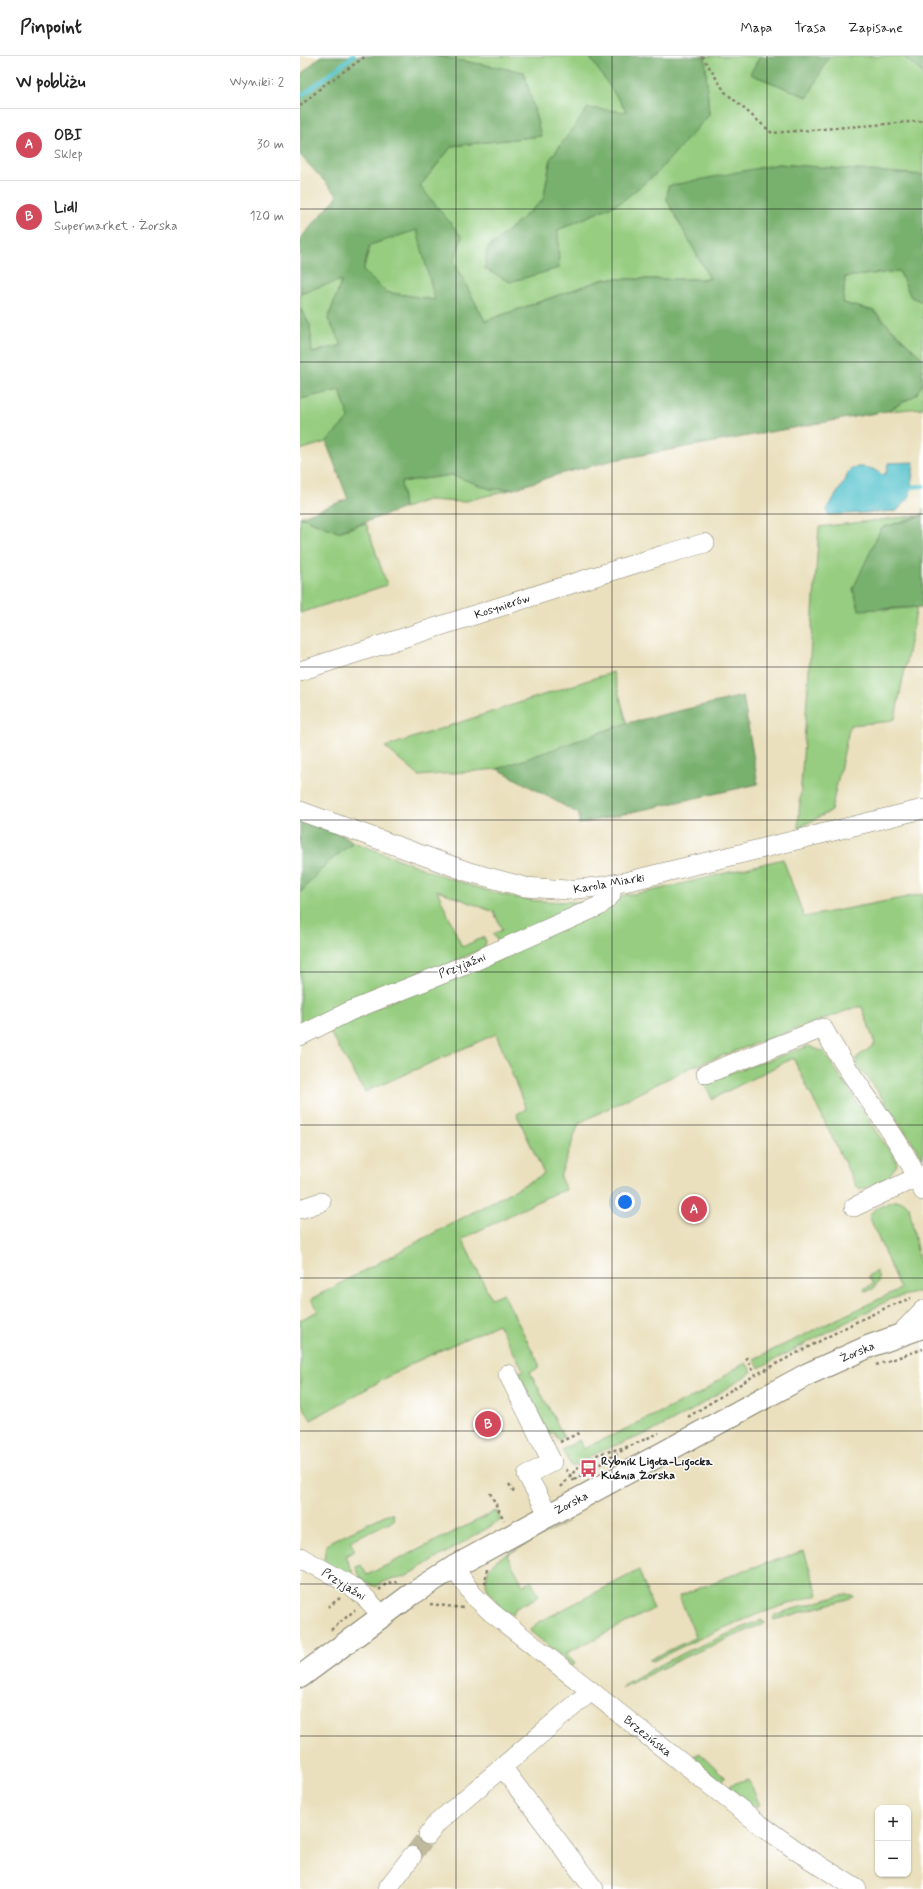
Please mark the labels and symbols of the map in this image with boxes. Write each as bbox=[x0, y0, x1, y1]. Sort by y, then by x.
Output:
street label: Kosynierów bbox=[473, 590, 532, 623]
street label: Karola Miarki bbox=[572, 870, 646, 898]
street label: Przyjaźni bbox=[436, 949, 489, 983]
your location bbox=[615, 1192, 635, 1212]
pin: A bbox=[681, 1194, 707, 1224]
street label: Żorska bbox=[838, 1338, 877, 1367]
pin: B bbox=[475, 1409, 501, 1439]
place label: Rybnik Ligota-Ligocka Kuźnia Żorska bbox=[601, 1454, 713, 1484]
bus stop icon: Rybnik Ligota-Ligocka Kuźnia Żorska bbox=[578, 1458, 598, 1478]
street label: Żorska bbox=[552, 1488, 591, 1519]
street label: Przyjaźni bbox=[318, 1565, 369, 1605]
street label: Brzezińska bbox=[620, 1712, 675, 1761]

